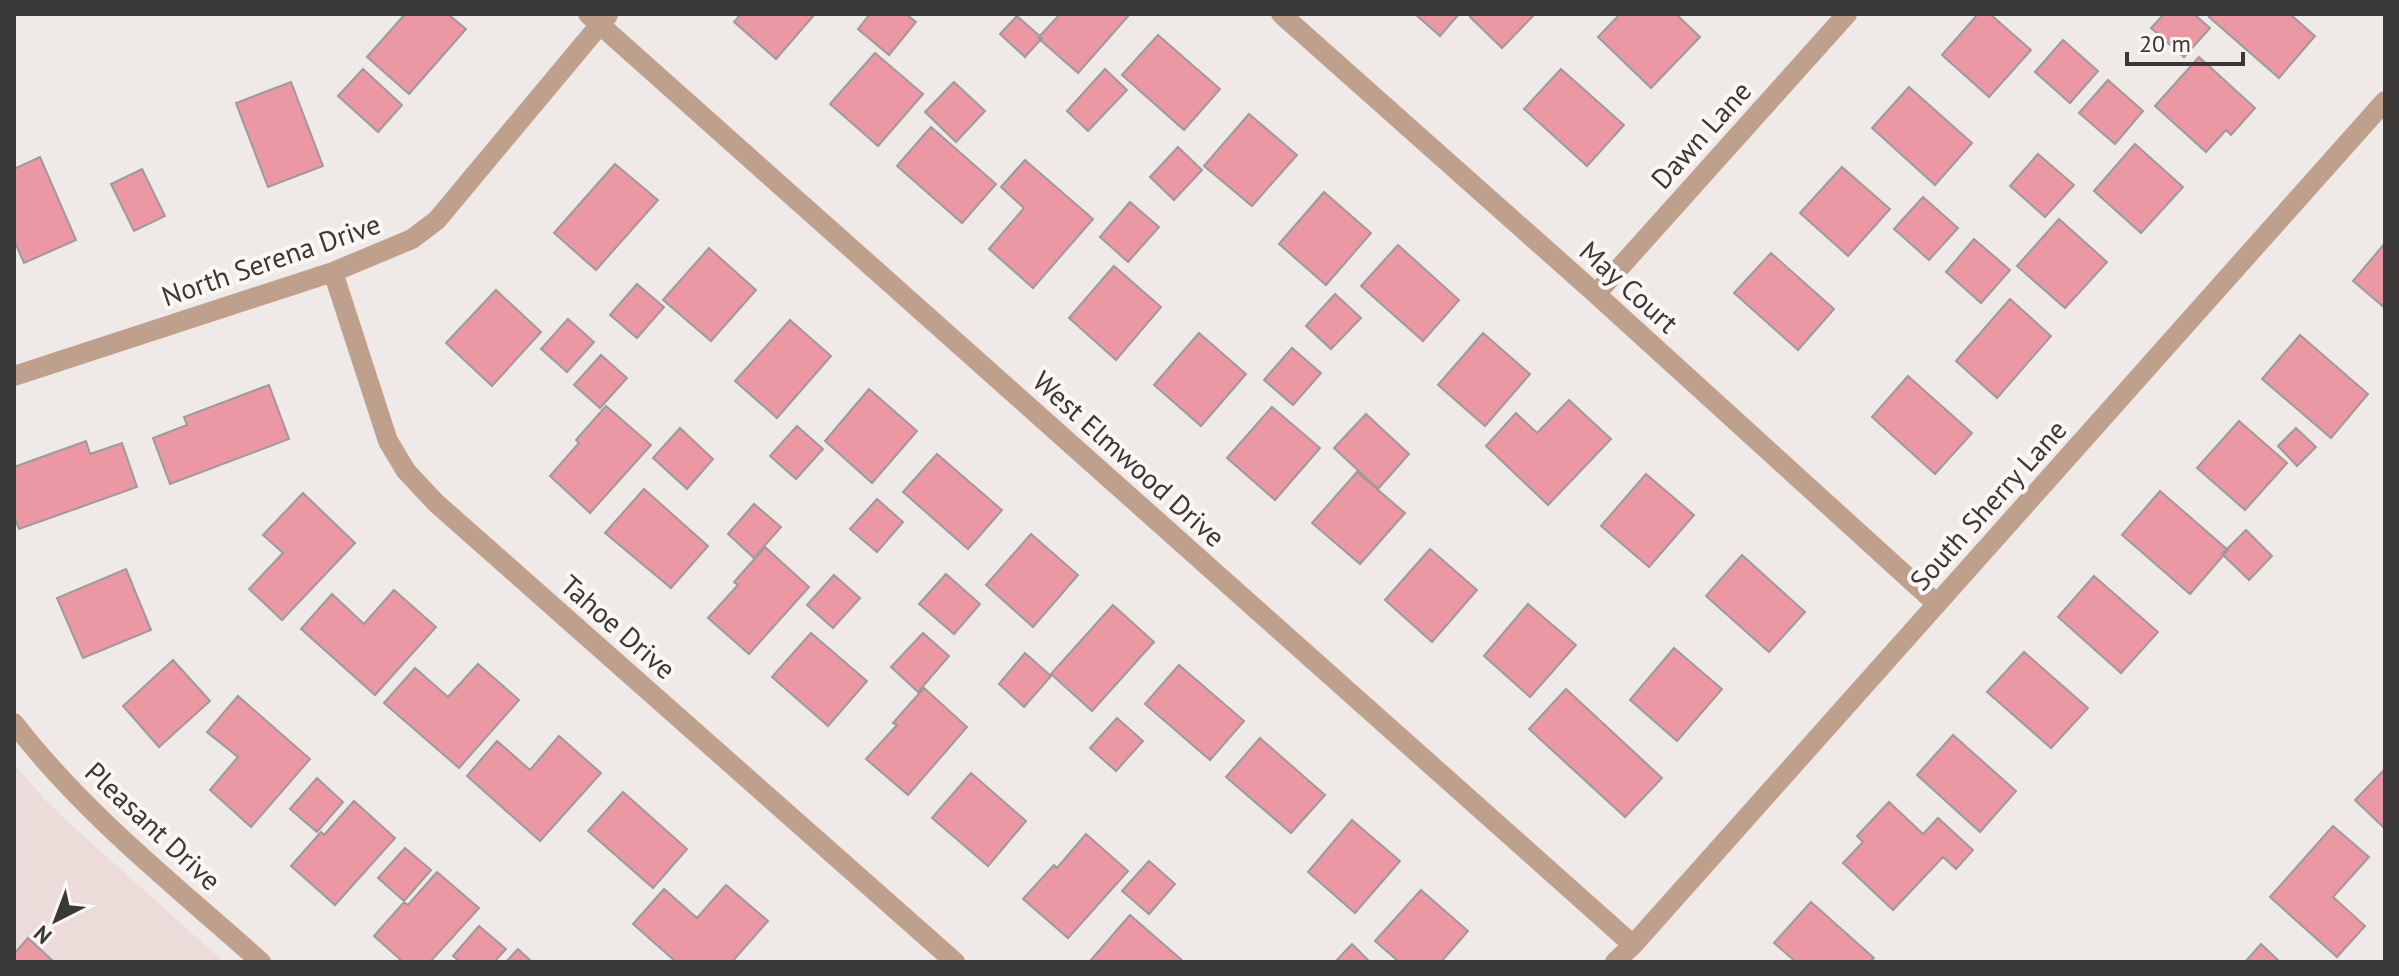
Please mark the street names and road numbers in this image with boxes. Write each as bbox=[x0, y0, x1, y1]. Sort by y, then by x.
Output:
street label: Dawn Lane bbox=[1642, 73, 1759, 196]
street label: North Serena Drive bbox=[157, 205, 385, 314]
street label: May Court bbox=[1572, 233, 1687, 341]
street label: West Elmwood Drive bbox=[1025, 362, 1233, 555]
street label: South Sherry Lane bbox=[1901, 411, 2074, 598]
street label: Tahoe Drive bbox=[553, 566, 684, 687]
street label: Pleasant Drive bbox=[78, 753, 229, 898]

